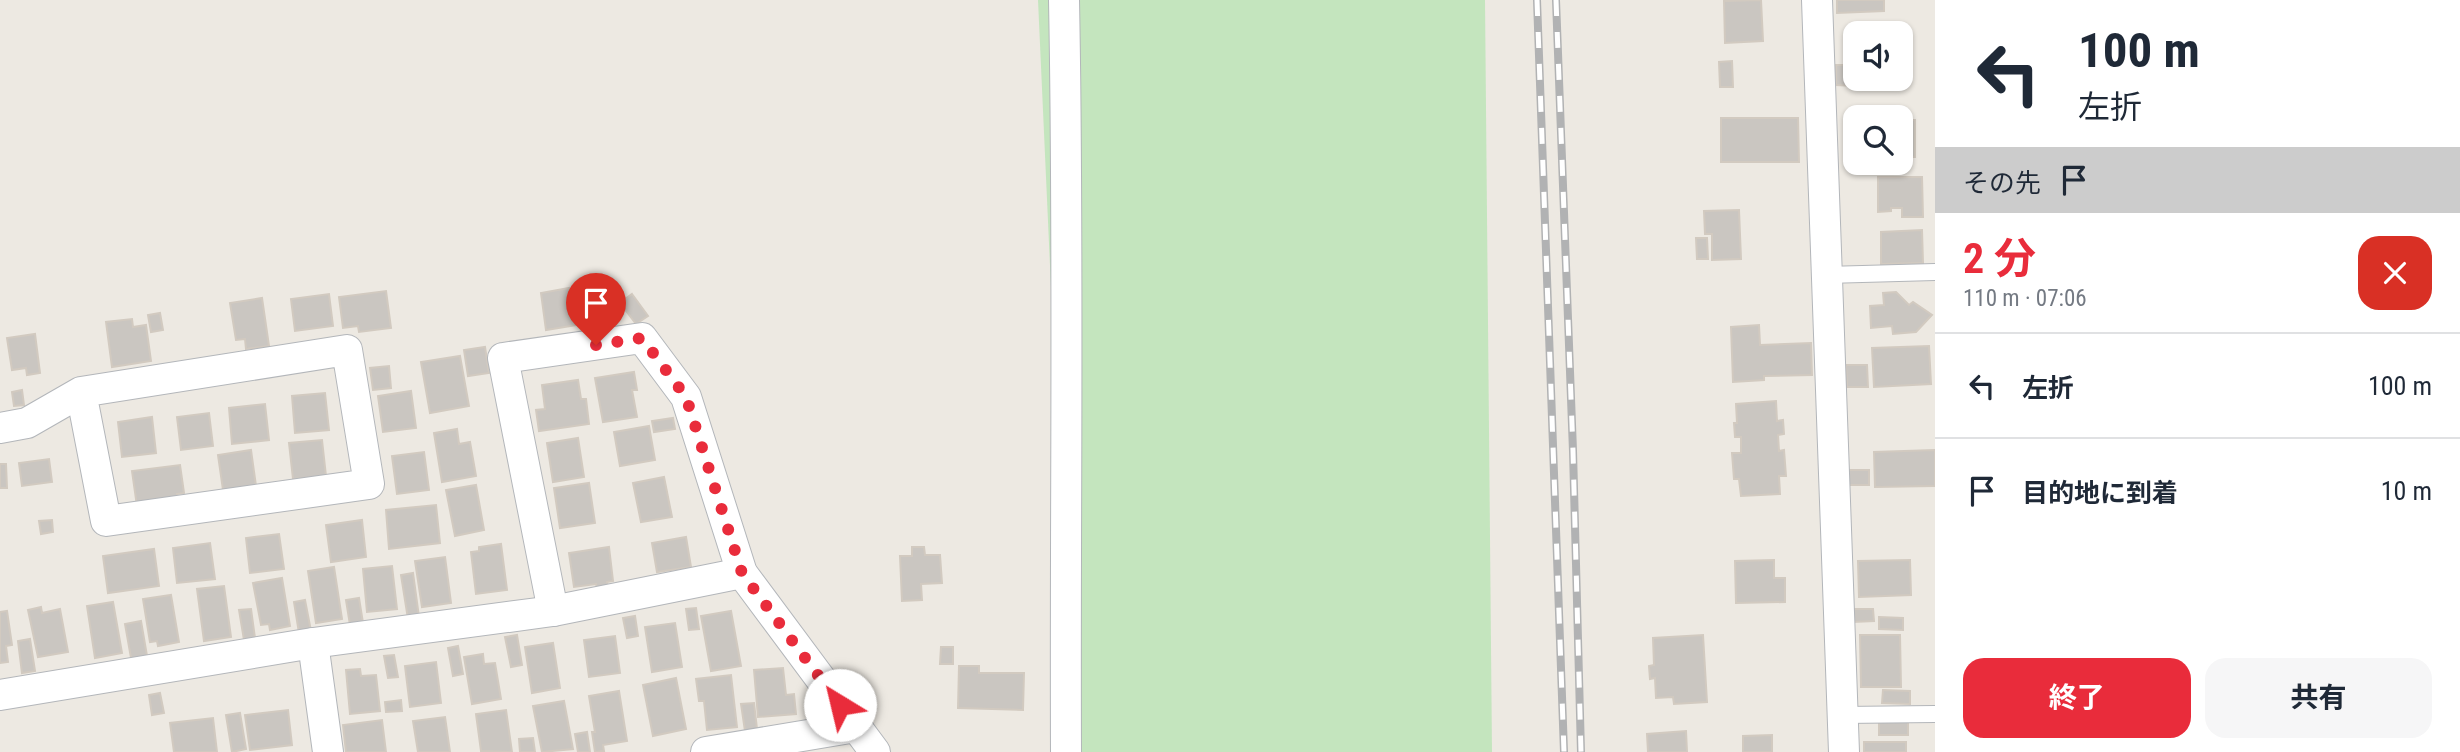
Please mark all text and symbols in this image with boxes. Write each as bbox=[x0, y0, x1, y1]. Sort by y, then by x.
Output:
map controls bbox=[1843, 21, 1913, 175]
button: sound bbox=[1843, 21, 1913, 91]
text: 100 m bbox=[2078, 22, 2200, 79]
icon: left bbox=[1963, 28, 2054, 119]
text: 左折 bbox=[2078, 88, 2142, 126]
button: search bbox=[1843, 105, 1913, 175]
icon: arrive bbox=[2055, 161, 2093, 199]
text: その先 bbox=[1963, 168, 2041, 198]
text: 2 分 bbox=[1963, 234, 2036, 283]
button: close bbox=[2358, 236, 2432, 310]
pin bbox=[566, 273, 626, 345]
icon: arrive bbox=[577, 284, 615, 322]
text: 110 m · 07:06 bbox=[1963, 285, 2087, 312]
icon: left bbox=[1963, 367, 2001, 405]
text: 100 m bbox=[2368, 371, 2432, 401]
text: 左折 bbox=[2022, 373, 2074, 403]
icon: arrive bbox=[1963, 472, 2001, 510]
text: 10 m bbox=[2381, 476, 2432, 506]
text: 目的地に到着 bbox=[2022, 478, 2178, 508]
button: 終了 bbox=[1963, 658, 2191, 738]
button: 共有 bbox=[2205, 658, 2432, 738]
position arrow bbox=[803, 668, 877, 742]

